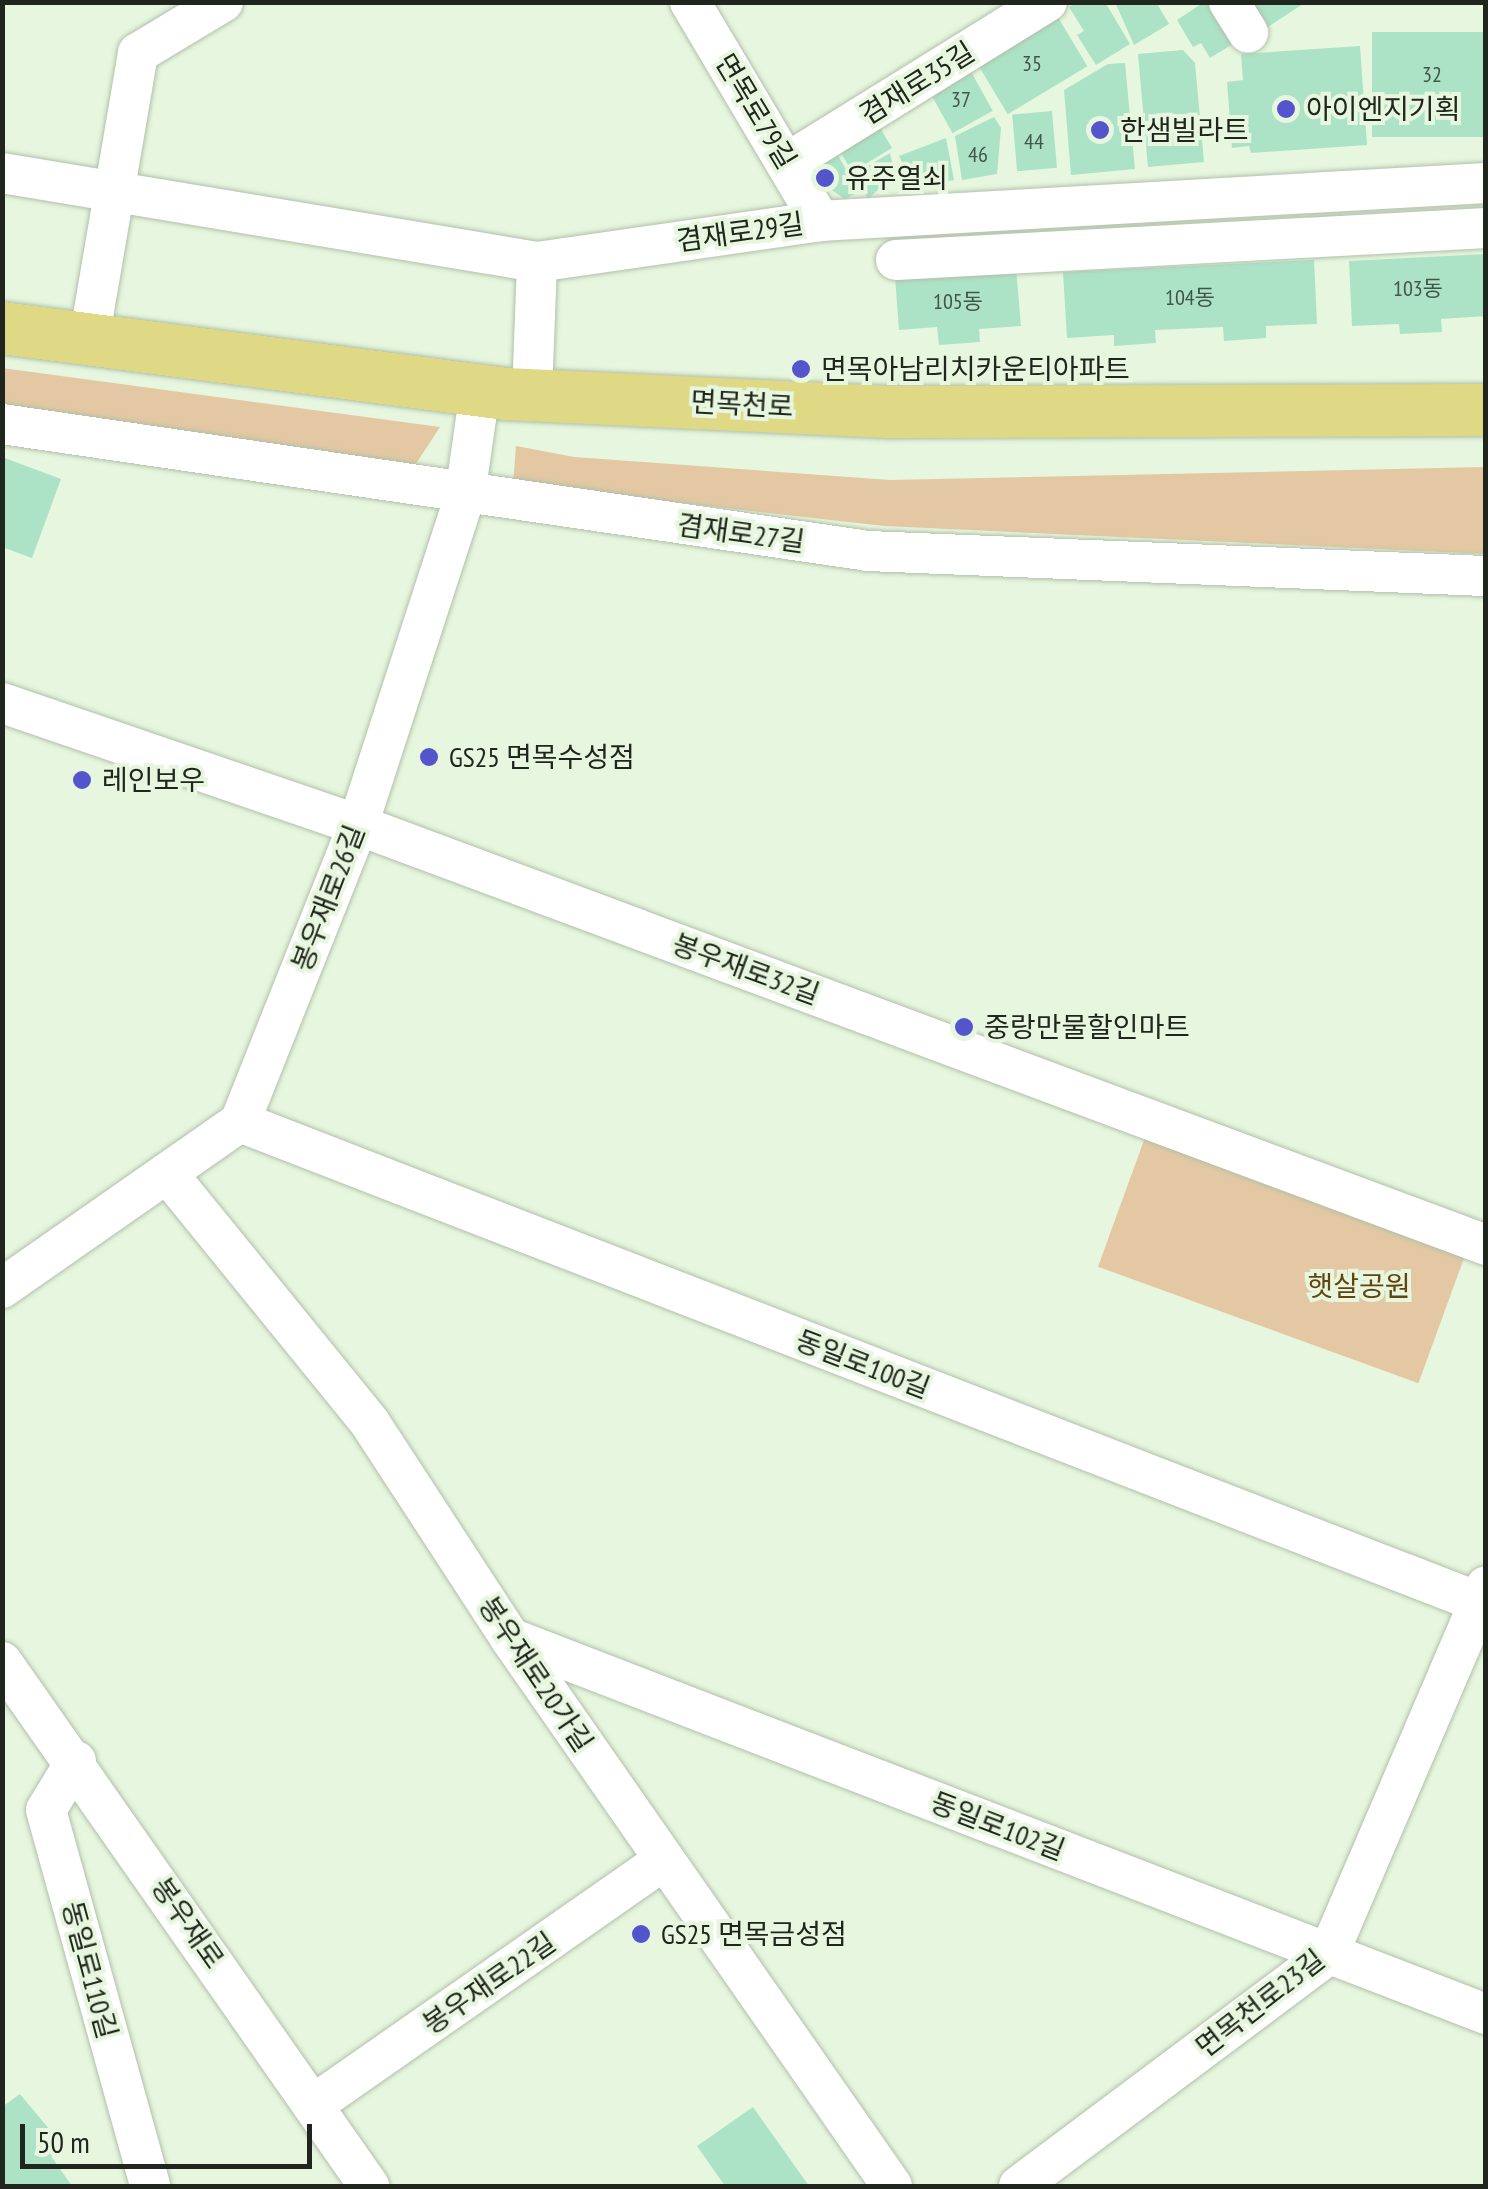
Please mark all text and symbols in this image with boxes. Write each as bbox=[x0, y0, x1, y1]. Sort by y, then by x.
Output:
street label: 겸재로35길 bbox=[854, 35, 980, 131]
street label: 면목로79길 bbox=[709, 47, 803, 175]
house number: 35 bbox=[1022, 51, 1042, 77]
house number: 32 bbox=[1422, 62, 1442, 88]
house number: 37 bbox=[951, 87, 971, 113]
place label: 아이엔지기획 bbox=[1306, 92, 1461, 126]
marker: 아이엔지기획 bbox=[1275, 98, 1297, 120]
place label: 한샘빌라트 bbox=[1120, 113, 1249, 147]
marker: 한샘빌라트 bbox=[1089, 119, 1111, 141]
house number: 44 bbox=[1024, 129, 1044, 155]
house number: 46 bbox=[968, 142, 988, 168]
place label: 유주열쇠 bbox=[845, 161, 948, 195]
marker: 유주열쇠 bbox=[814, 167, 836, 189]
street label: 겸재로29길 bbox=[674, 206, 806, 258]
house number: 103동 bbox=[1393, 276, 1443, 302]
house number: 104동 bbox=[1165, 285, 1215, 311]
house number: 105동 bbox=[933, 289, 983, 315]
place label: 면목아남리치카운티아파트 bbox=[821, 352, 1130, 386]
marker: 면목아남리치카운티아파트 bbox=[790, 358, 812, 380]
street label: 면목천로 bbox=[690, 385, 794, 423]
street label: 겸재로27길 bbox=[675, 507, 807, 559]
place label: GS25 면목수성점 bbox=[449, 740, 635, 774]
marker: GS25 면목수성점 bbox=[418, 746, 440, 768]
place label: 레인보우 bbox=[102, 763, 205, 797]
marker: 레인보우 bbox=[71, 769, 93, 791]
street label: 봉우재로26길 bbox=[285, 820, 371, 976]
street label: 봉우재로32길 bbox=[668, 927, 824, 1011]
place label: 중랑만물할인마트 bbox=[984, 1010, 1190, 1044]
marker: 중랑만물할인마트 bbox=[953, 1016, 975, 1038]
park label: 햇살공원 bbox=[1307, 1269, 1411, 1303]
street label: 동일로100길 bbox=[791, 1323, 935, 1405]
street label: 봉우재로20가길 bbox=[472, 1590, 600, 1758]
street label: 동일로102길 bbox=[926, 1785, 1070, 1867]
street label: 봉우재로 bbox=[145, 1871, 231, 1975]
street label: 동일로110길 bbox=[56, 1898, 124, 2042]
place label: GS25 면목금성점 bbox=[661, 1917, 847, 1951]
marker: GS25 면목금성점 bbox=[630, 1923, 652, 1945]
street label: 봉우재로22길 bbox=[416, 1925, 562, 2041]
street label: 면목천로23길 bbox=[1189, 1942, 1331, 2064]
scale bar bbox=[25, 2104, 318, 2166]
text: 50 m bbox=[37, 2122, 90, 2161]

